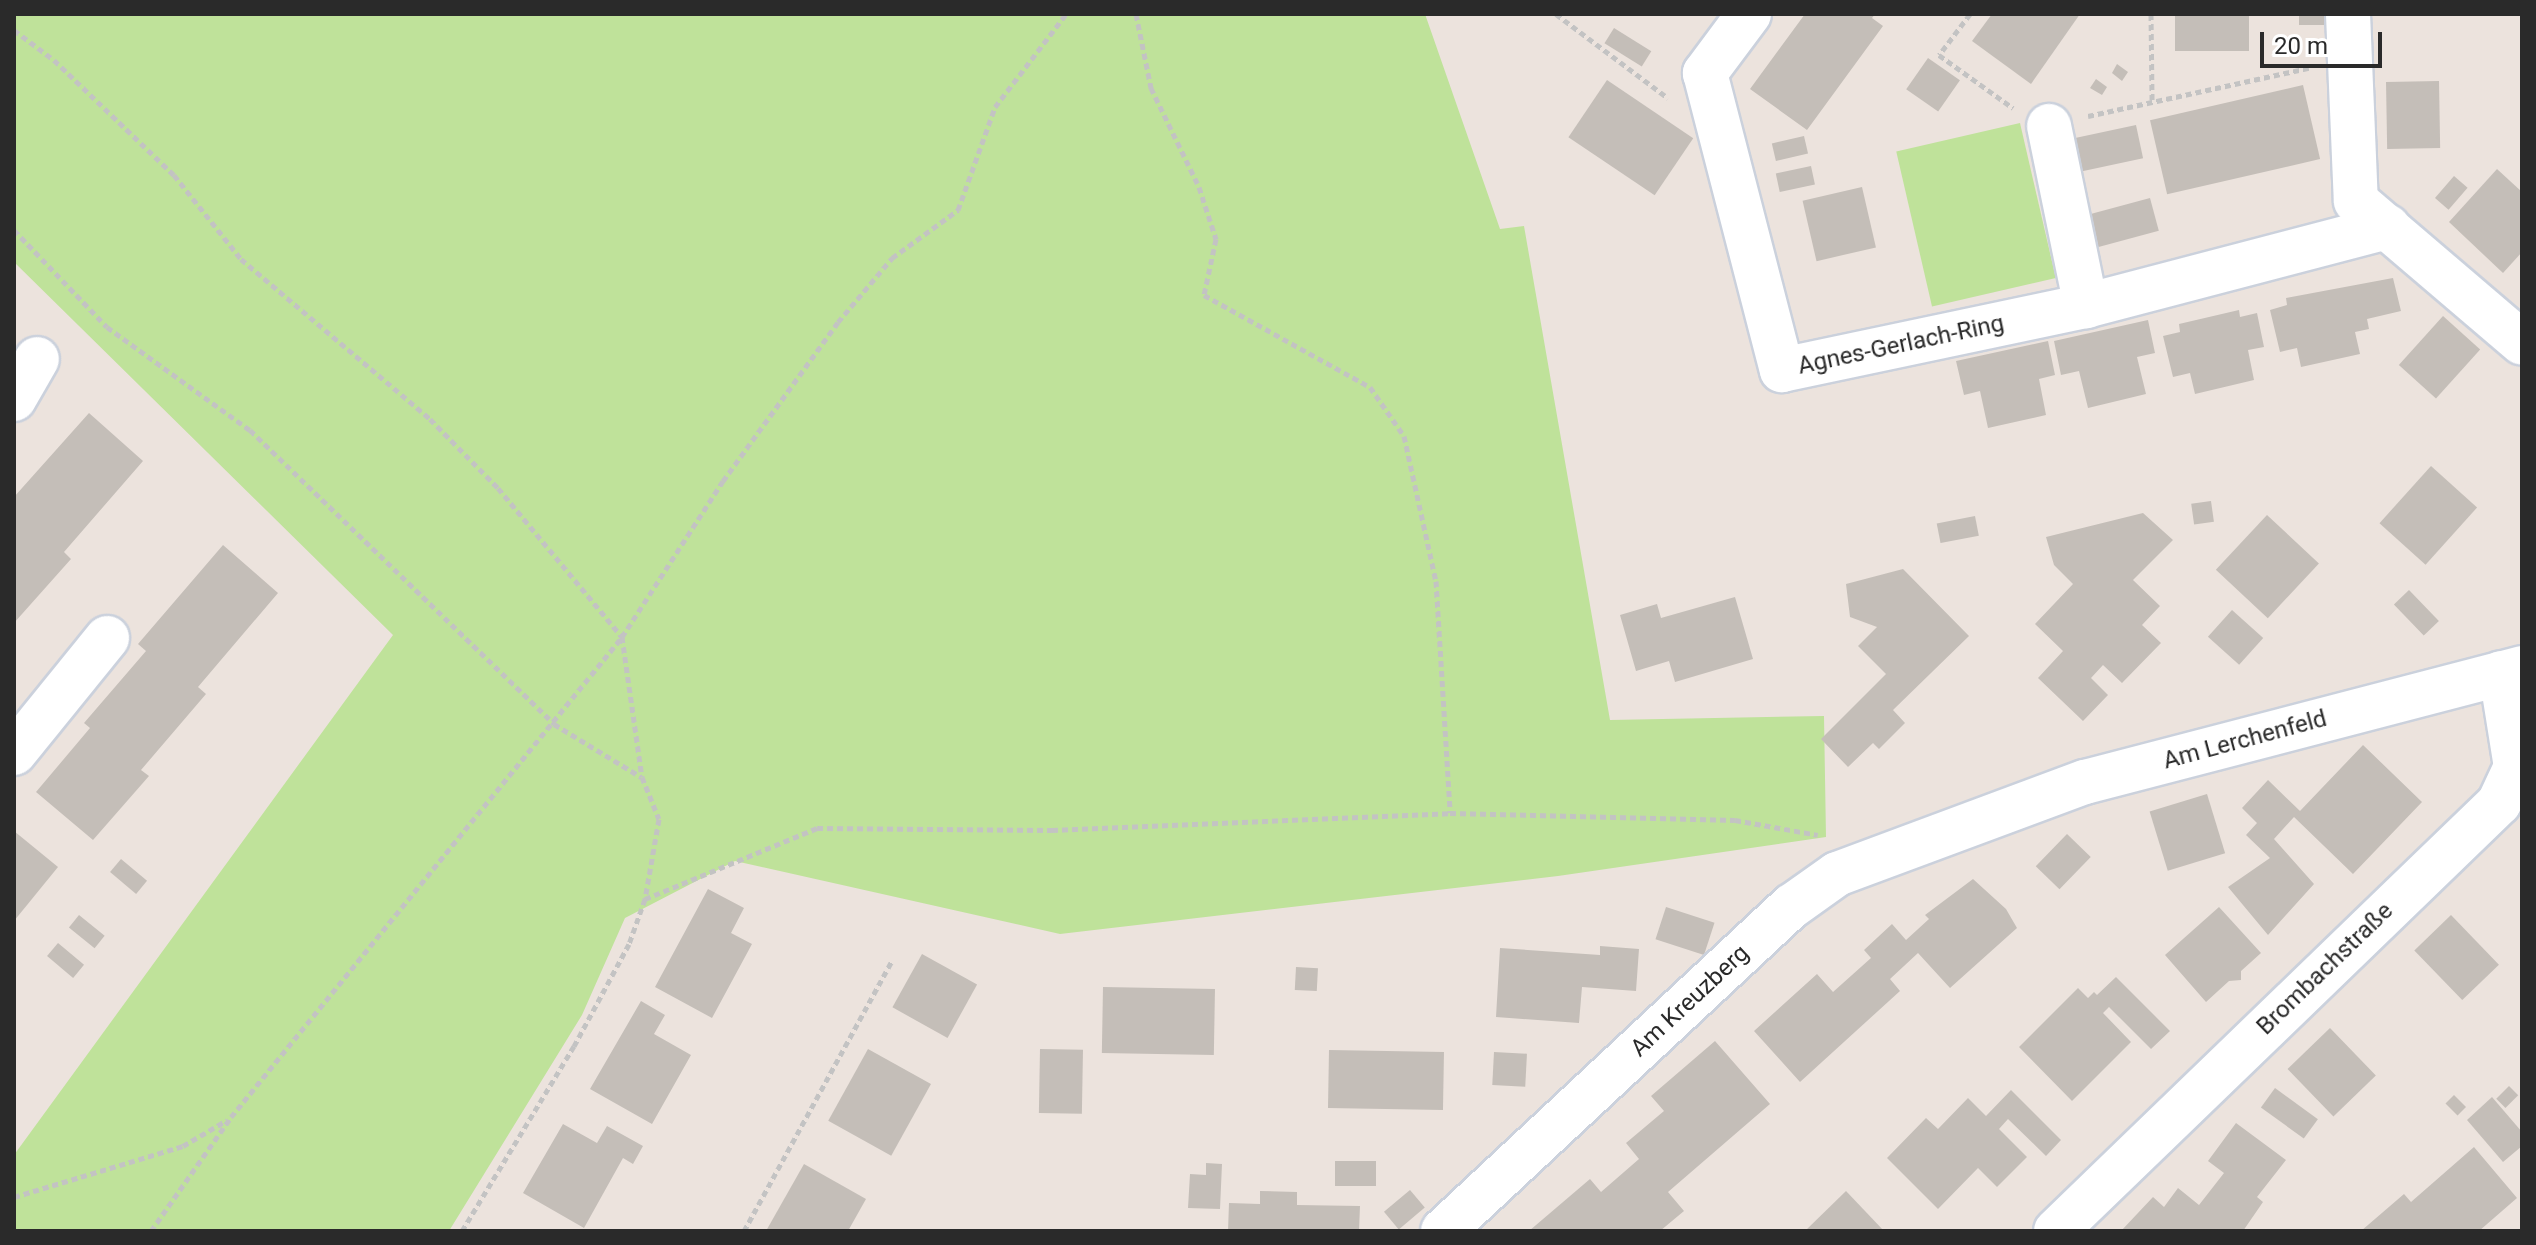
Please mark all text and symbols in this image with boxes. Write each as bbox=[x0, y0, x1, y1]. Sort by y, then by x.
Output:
scale bar bbox=[2264, 16, 2386, 66]
text: 20 m bbox=[2274, 32, 2328, 60]
street label: Agnes-Gerlach-Ring bbox=[1795, 309, 2007, 381]
street label: Am Lerchenfeld bbox=[2160, 704, 2330, 776]
street label: Brombachstraße bbox=[2251, 897, 2399, 1041]
street label: Am Kreuzberg bbox=[1625, 939, 1755, 1063]

